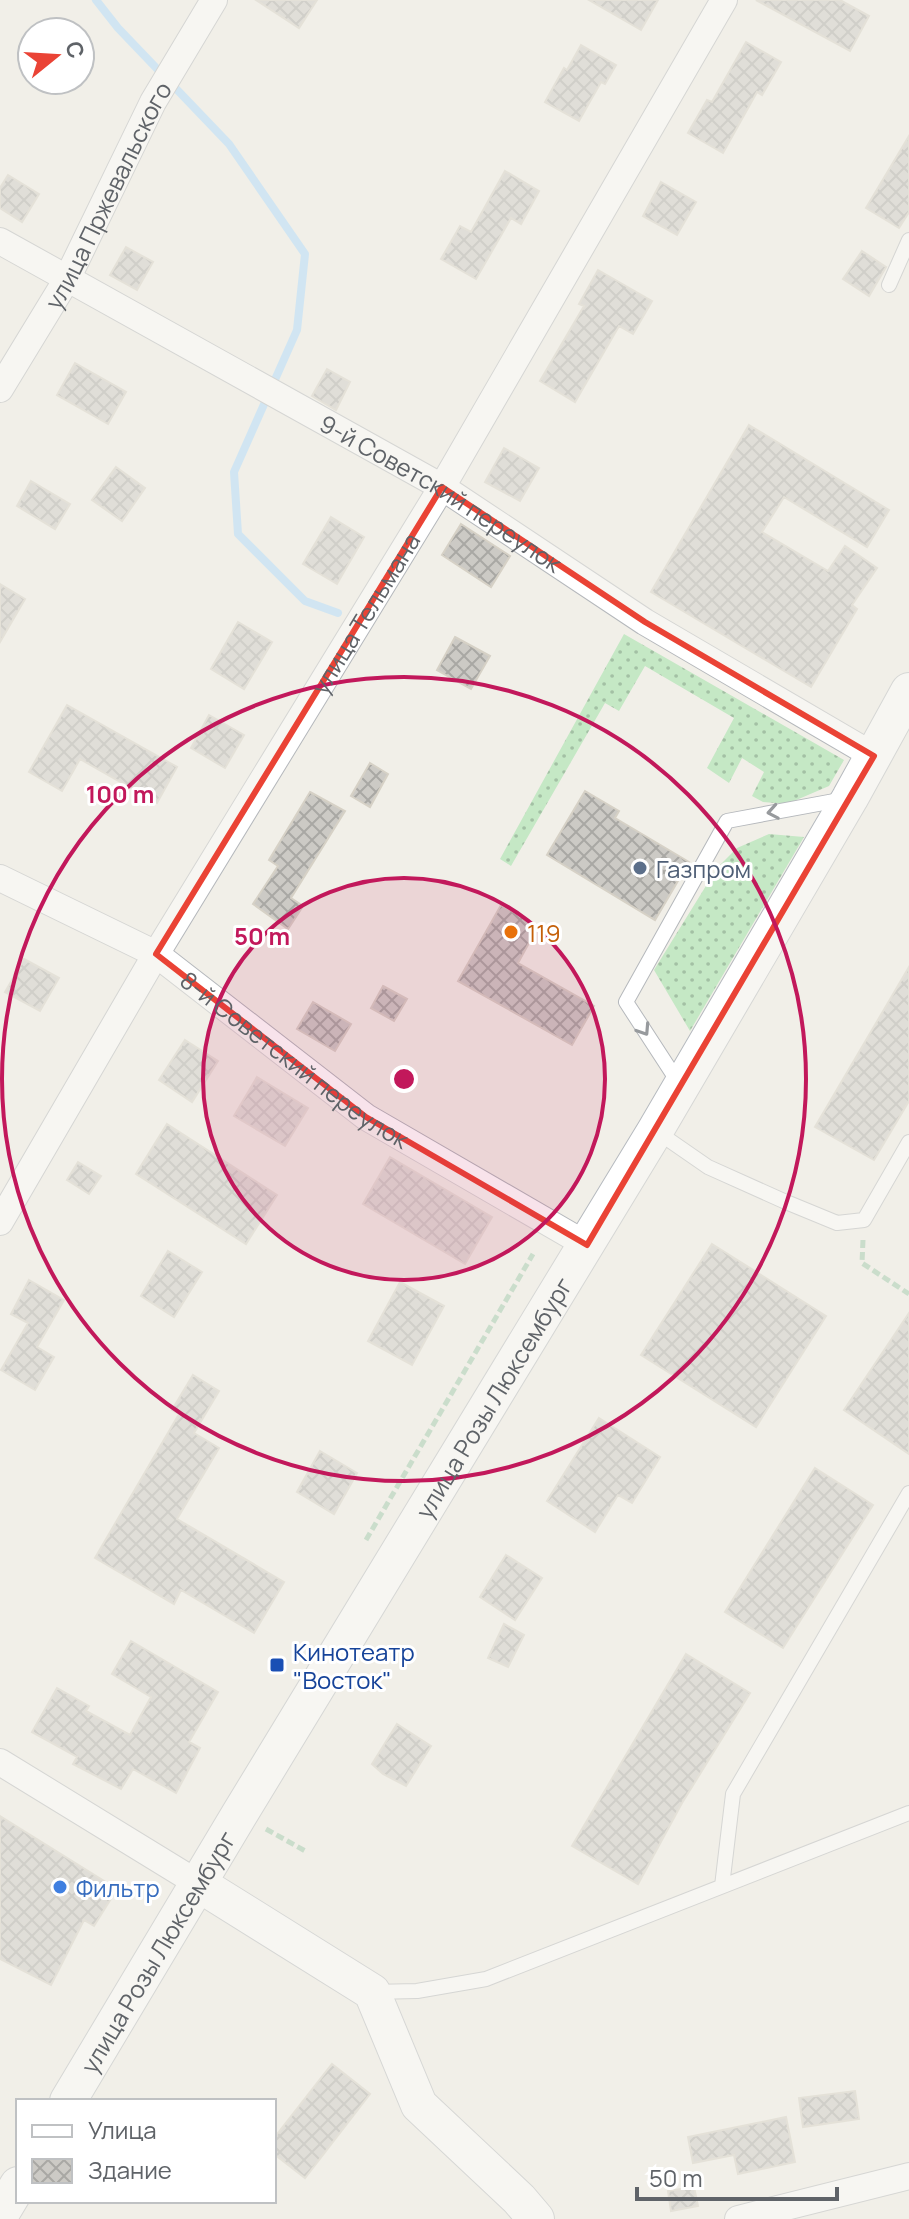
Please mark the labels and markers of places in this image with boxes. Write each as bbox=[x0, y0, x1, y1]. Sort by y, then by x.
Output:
place label: Газпром bbox=[656, 852, 751, 885]
marker: Газпром bbox=[631, 859, 649, 877]
place label: 119 bbox=[527, 916, 561, 949]
marker: 119 bbox=[502, 923, 520, 941]
centre of rings bbox=[390, 1065, 418, 1093]
place label: Кинотеатр "Восток" bbox=[293, 1635, 415, 1696]
marker: Кинотеатр "Восток" bbox=[268, 1656, 286, 1674]
place label: Фильтр bbox=[76, 1871, 160, 1904]
marker: Фильтр bbox=[51, 1878, 69, 1896]

